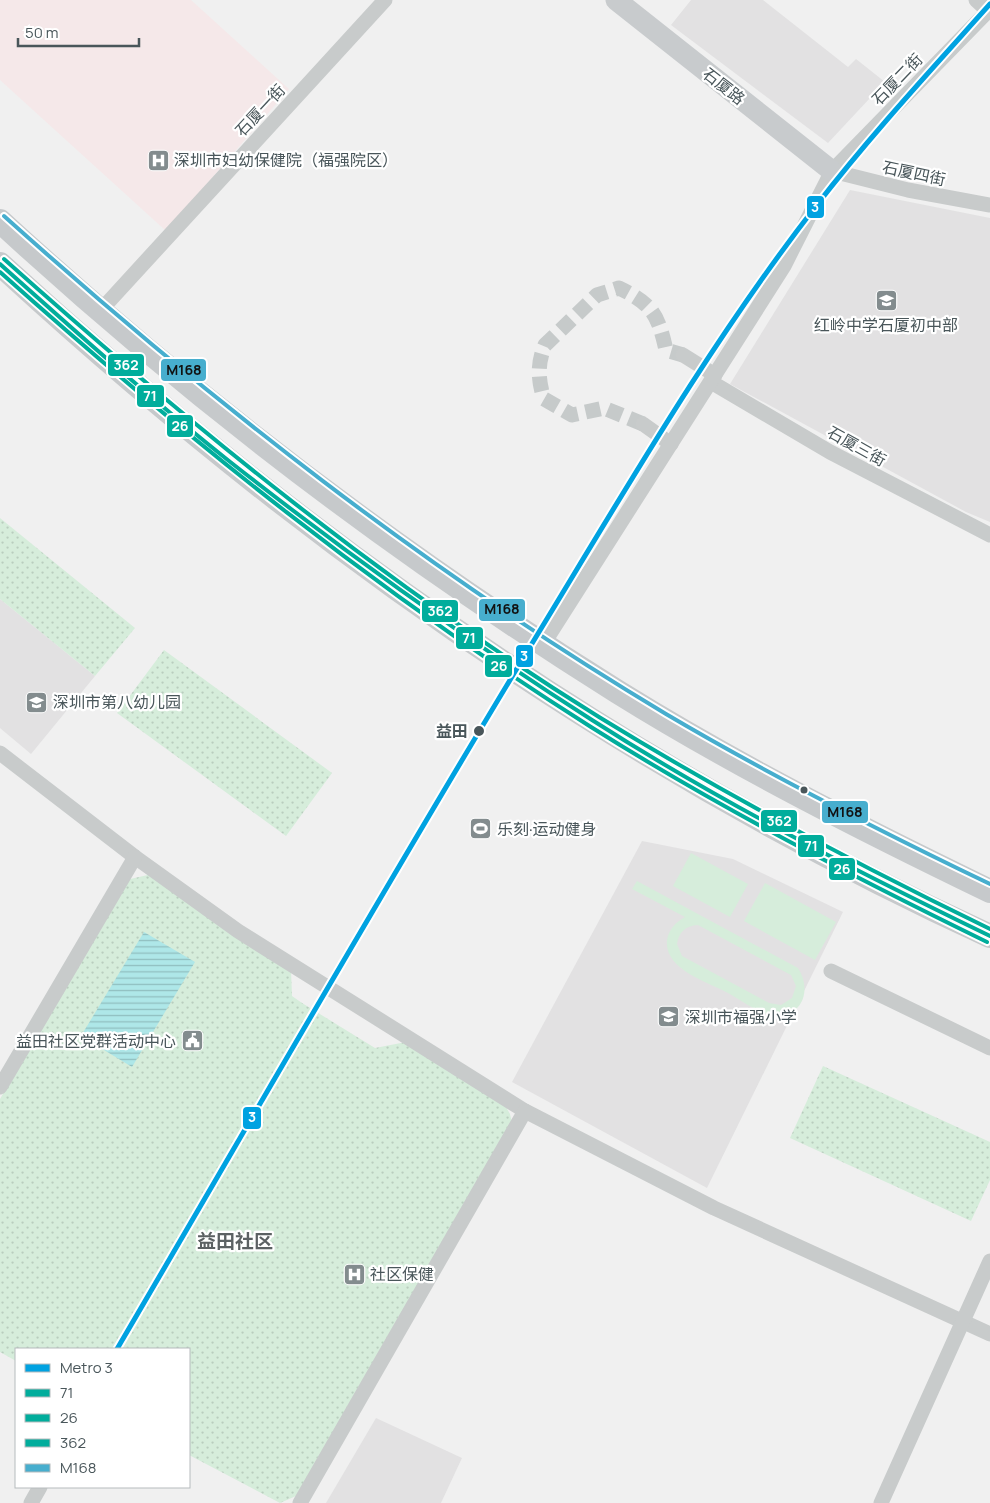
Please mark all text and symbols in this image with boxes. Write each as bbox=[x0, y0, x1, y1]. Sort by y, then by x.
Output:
scale bar bbox=[18, 15, 139, 47]
text: 50 m bbox=[25, 22, 59, 43]
street label: 石厦二街 bbox=[867, 48, 927, 110]
street label: 石厦路 bbox=[698, 63, 750, 109]
street label: 石厦一街 bbox=[230, 79, 290, 141]
hospital icon: 深圳市妇幼保健院（福强院区） bbox=[146, 148, 170, 172]
place label: 深圳市妇幼保健院（福强院区） bbox=[174, 149, 398, 171]
street label: 石厦四街 bbox=[880, 156, 948, 190]
line badge: 3 bbox=[806, 195, 825, 219]
text: 3 bbox=[811, 197, 819, 216]
school or university icon: 红岭中学石厦初中部 bbox=[874, 289, 898, 313]
place label: 红岭中学石厦初中部 bbox=[814, 314, 958, 336]
line badge: 362 bbox=[107, 353, 145, 377]
text: 362 bbox=[113, 355, 139, 374]
line badge: M168 bbox=[160, 358, 207, 382]
text: M168 bbox=[166, 360, 202, 379]
line badge: 71 bbox=[136, 384, 165, 408]
text: 71 bbox=[143, 386, 157, 405]
line badge: 26 bbox=[166, 414, 194, 438]
text: 26 bbox=[171, 416, 189, 435]
street label: 石厦三街 bbox=[824, 421, 890, 471]
line badge: M168 bbox=[478, 598, 526, 622]
line badge: 362 bbox=[421, 599, 459, 623]
text: M168 bbox=[484, 599, 520, 618]
text: 362 bbox=[427, 601, 453, 620]
line badge: 71 bbox=[455, 626, 484, 650]
text: 71 bbox=[462, 628, 476, 647]
line badge: 3 bbox=[515, 644, 534, 668]
text: 3 bbox=[520, 646, 528, 665]
line badge: 26 bbox=[484, 654, 513, 678]
text: 26 bbox=[490, 656, 508, 675]
school or university icon: 深圳市第八幼儿园 bbox=[25, 690, 49, 714]
place label: 深圳市第八幼儿园 bbox=[53, 691, 181, 713]
place label: 益田 bbox=[436, 720, 468, 742]
marker: 益田 bbox=[472, 724, 486, 738]
unlabelled marker bbox=[799, 785, 809, 795]
line badge: M168 bbox=[821, 800, 869, 824]
text: M168 bbox=[827, 802, 863, 821]
line badge: 362 bbox=[760, 809, 798, 833]
text: 362 bbox=[766, 811, 792, 830]
sports icon: 乐刻·运动健身 bbox=[469, 817, 493, 841]
place label: 乐刻·运动健身 bbox=[497, 818, 597, 840]
line badge: 71 bbox=[797, 834, 825, 858]
text: 71 bbox=[804, 836, 818, 855]
line badge: 26 bbox=[828, 857, 856, 881]
text: 26 bbox=[833, 859, 851, 878]
school or university icon: 深圳市福强小学 bbox=[657, 1005, 681, 1029]
place label: 深圳市福强小学 bbox=[685, 1006, 797, 1028]
public building icon: 益田社区党群活动中心 bbox=[180, 1029, 204, 1053]
place label: 益田社区党群活动中心 bbox=[16, 1030, 176, 1052]
line badge: 3 bbox=[242, 1106, 262, 1130]
text: 3 bbox=[248, 1107, 256, 1126]
district label: 益田社区 bbox=[197, 1228, 273, 1254]
hospital icon: 社区保健 bbox=[342, 1262, 366, 1286]
place label: 社区保健 bbox=[370, 1263, 434, 1285]
legend bbox=[15, 1348, 190, 1488]
text: Metro 3 bbox=[60, 1357, 113, 1378]
text: 71 bbox=[60, 1382, 73, 1403]
text: 26 bbox=[60, 1407, 78, 1428]
text: 362 bbox=[60, 1432, 86, 1453]
text: M168 bbox=[60, 1457, 96, 1478]

